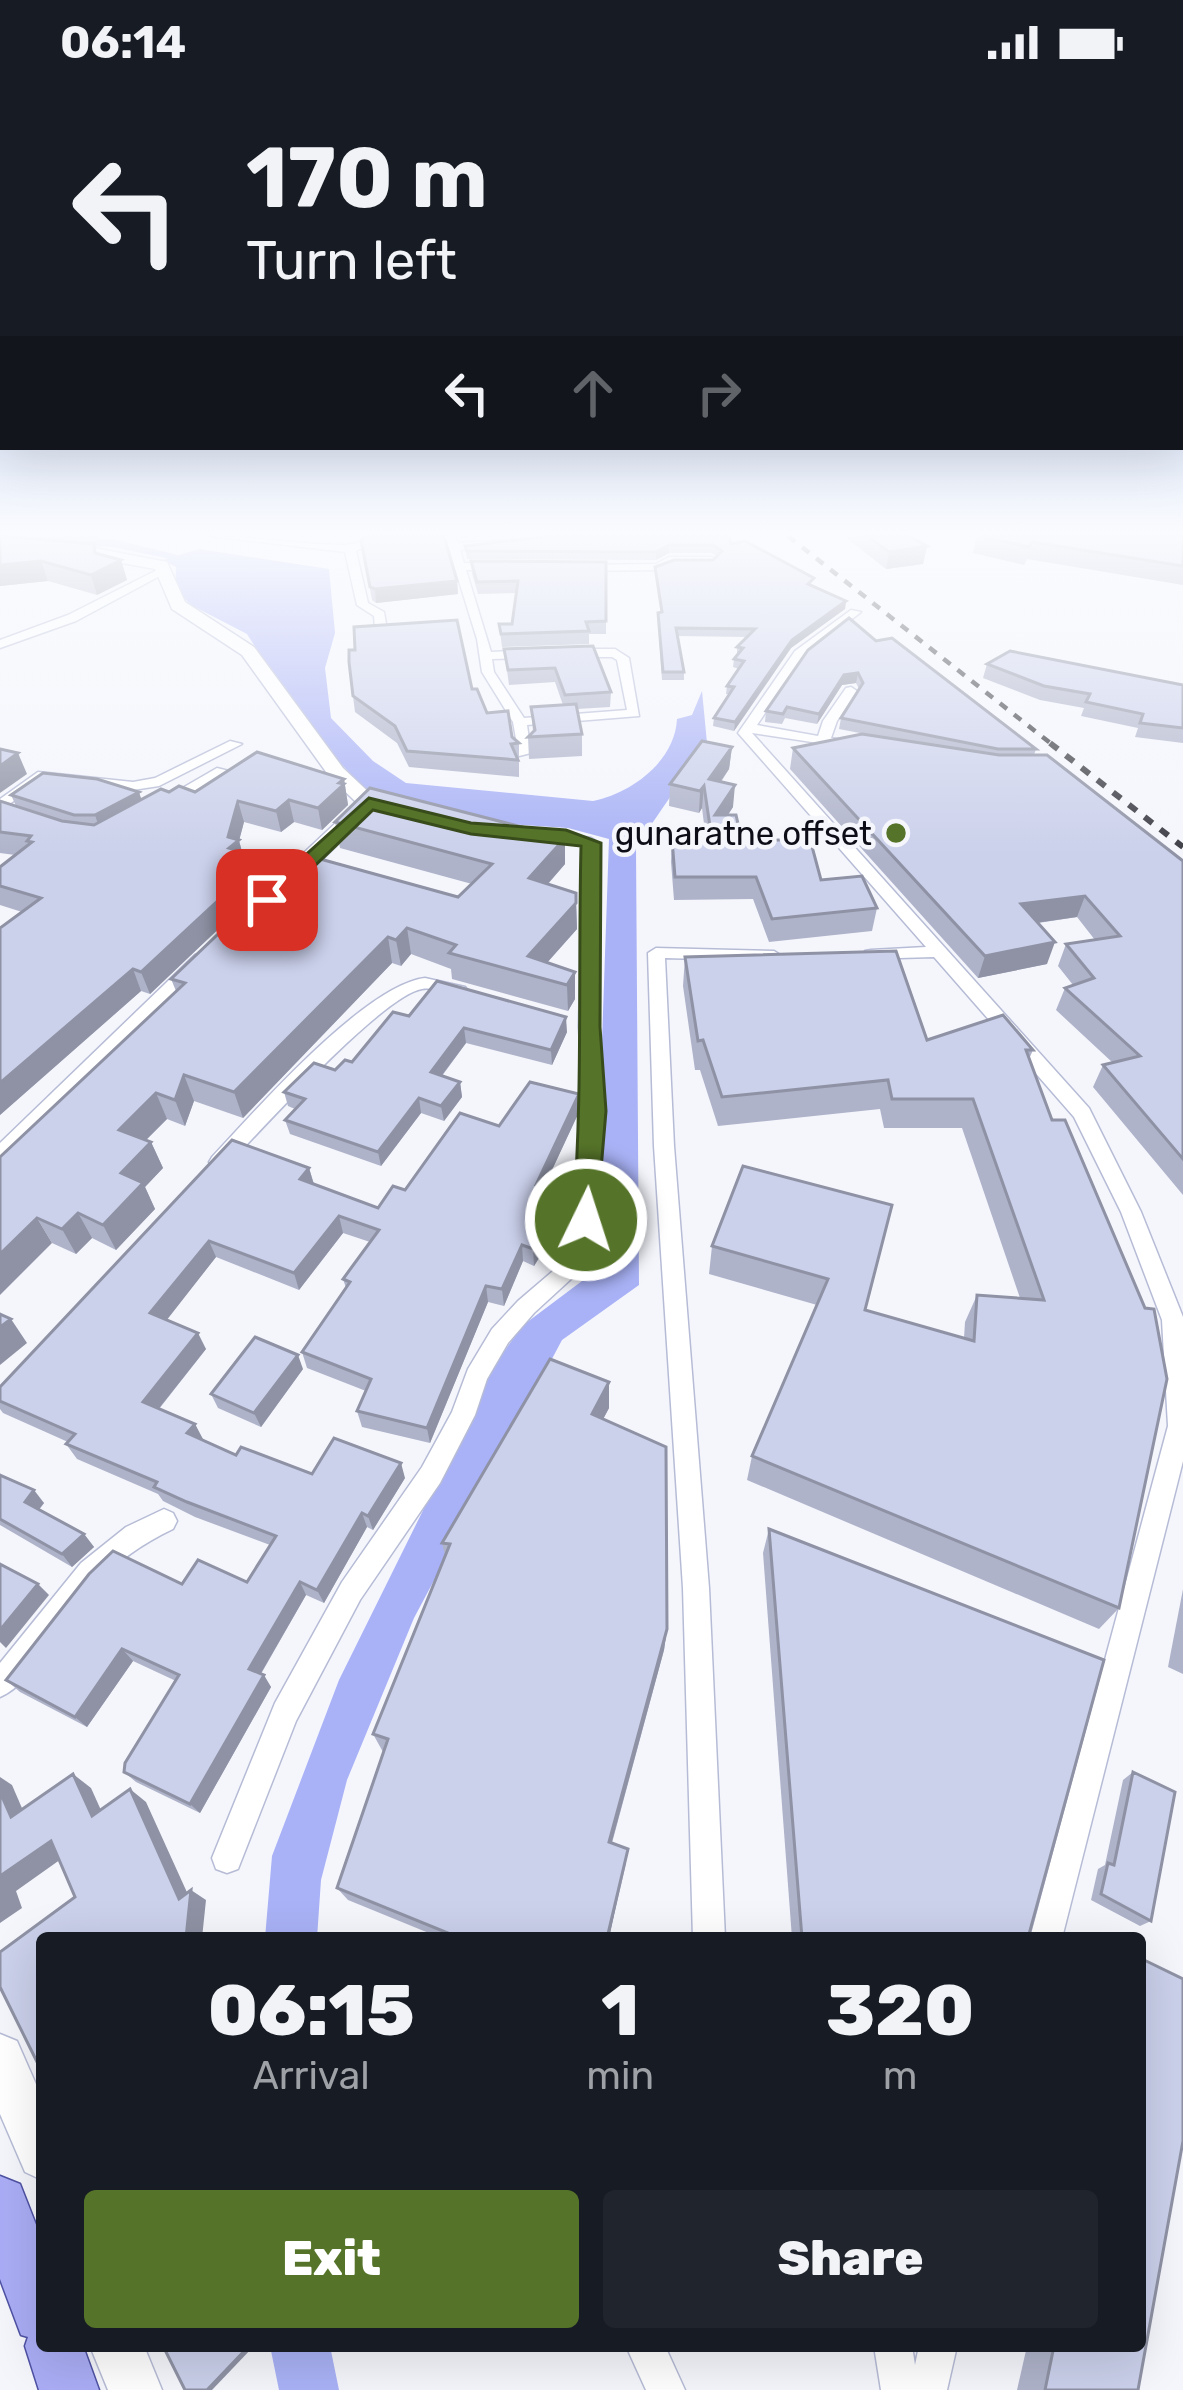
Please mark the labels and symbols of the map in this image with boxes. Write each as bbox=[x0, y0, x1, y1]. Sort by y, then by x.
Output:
place label: gunaratne offset bbox=[615, 814, 872, 853]
marker: gunaratne offset bbox=[883, 820, 909, 846]
pin bbox=[216, 849, 318, 951]
position arrow bbox=[523, 1157, 649, 1283]

